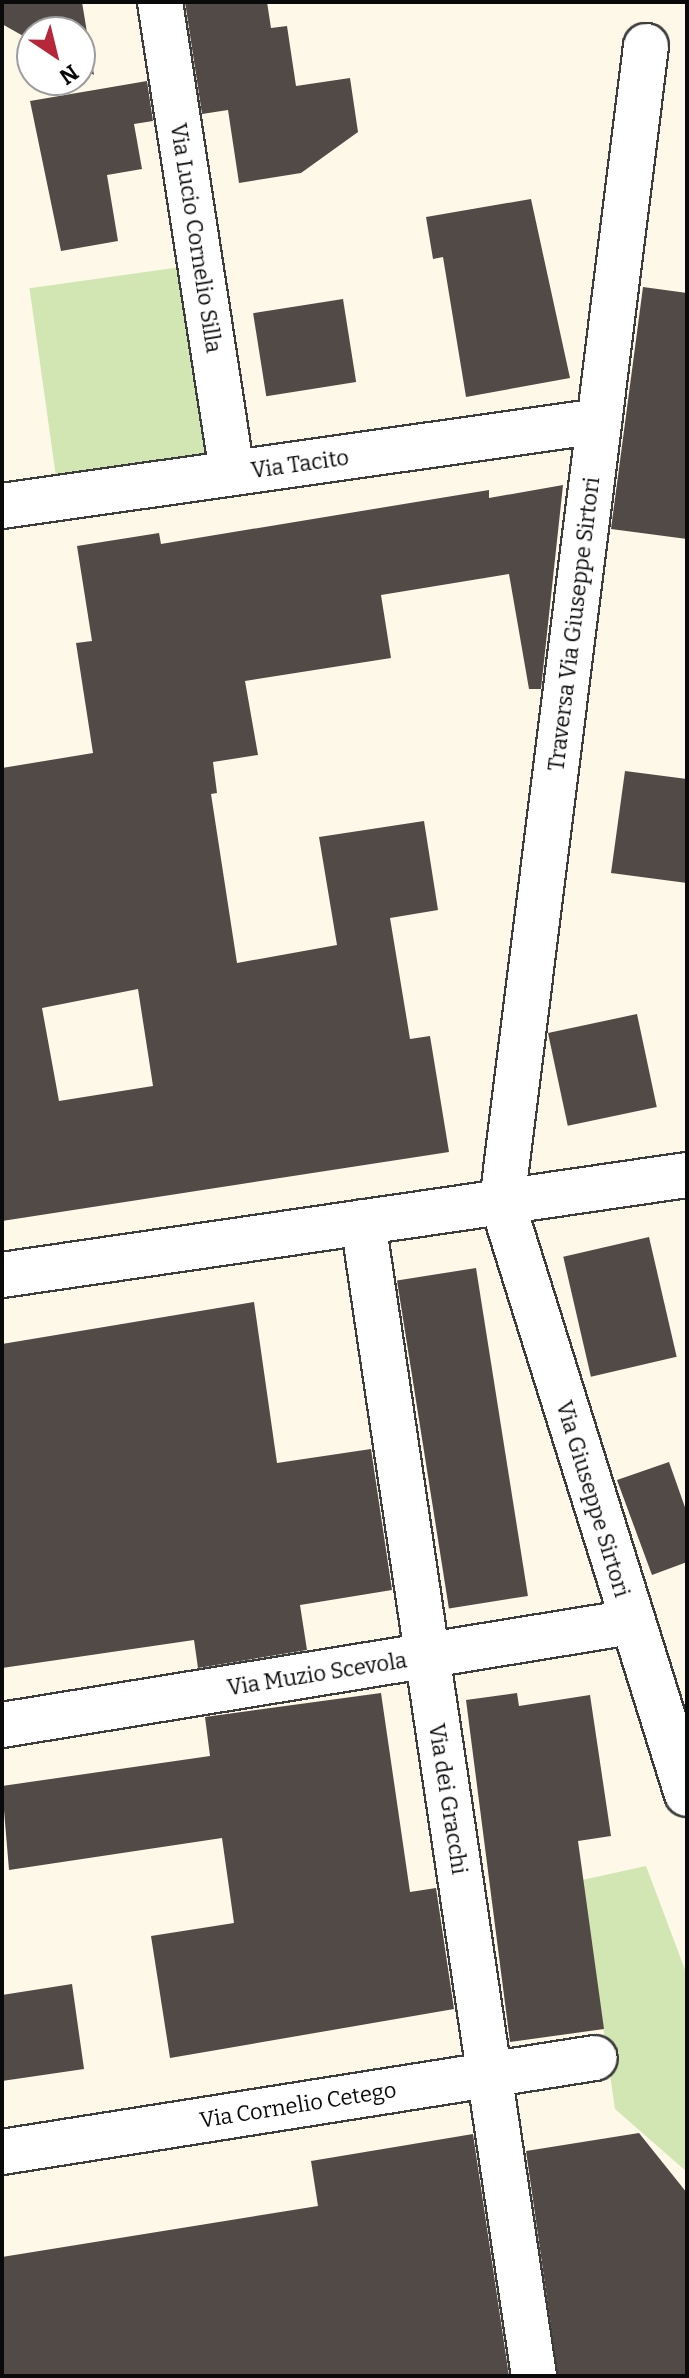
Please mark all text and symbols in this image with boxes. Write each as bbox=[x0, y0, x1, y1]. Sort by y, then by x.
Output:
north arrow bbox=[16, 16, 96, 96]
text: N bbox=[54, 58, 84, 90]
street label: Via Lucio Cornelio Silla bbox=[165, 121, 227, 355]
street label: Via Tacito bbox=[249, 444, 351, 484]
street label: Traversa Via Giuseppe Sirtori bbox=[543, 475, 605, 773]
street label: Via Giuseppe Sirtori bbox=[551, 1398, 635, 1600]
street label: Via Muzio Scevola bbox=[225, 1647, 409, 1701]
street label: Via dei Gracchi bbox=[423, 1722, 473, 1876]
street label: Via Cornelio Cetego bbox=[198, 2076, 398, 2134]

